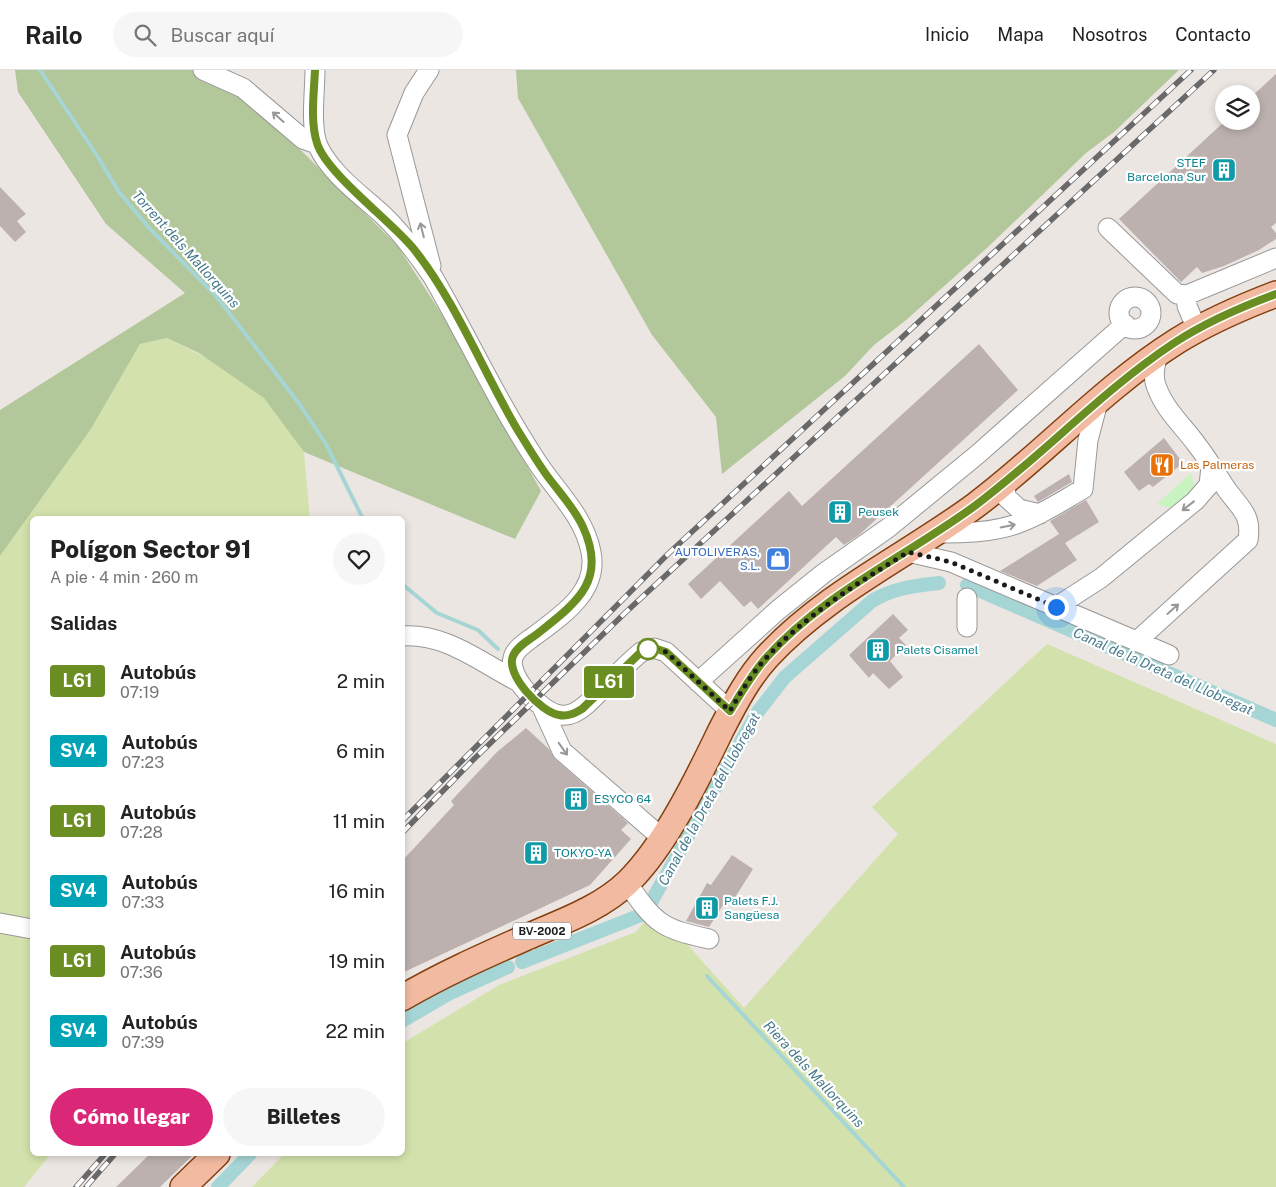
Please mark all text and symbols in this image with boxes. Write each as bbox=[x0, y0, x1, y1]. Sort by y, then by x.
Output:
search box bbox=[113, 12, 463, 57]
text: Railo bbox=[25, 21, 83, 49]
icon: search bbox=[131, 21, 159, 49]
text: Buscar aquí bbox=[171, 24, 274, 46]
text: Inicio bbox=[925, 24, 969, 45]
text: Mapa bbox=[997, 24, 1044, 45]
text: Nosotros bbox=[1072, 24, 1147, 45]
text: Contacto bbox=[1175, 24, 1251, 45]
map controls bbox=[1215, 85, 1260, 130]
button: layers bbox=[1215, 85, 1260, 130]
one-way arrow bbox=[271, 111, 284, 123]
place label: STEF Barcelona Sur bbox=[1127, 156, 1206, 184]
building icon: STEF Barcelona Sur bbox=[1211, 157, 1237, 183]
water label: Torrent dels Mallorquins bbox=[129, 187, 243, 311]
one-way arrow bbox=[417, 222, 426, 238]
restaurant icon: Las Palmeras bbox=[1149, 452, 1175, 478]
place label: Las Palmeras bbox=[1180, 458, 1254, 472]
building icon: Peusek bbox=[827, 499, 853, 525]
one-way arrow bbox=[1182, 501, 1195, 512]
place label: Peusek bbox=[858, 505, 899, 519]
one-way arrow bbox=[999, 520, 1015, 530]
button: heart bbox=[333, 533, 385, 585]
text: Polígon Sector 91 bbox=[50, 535, 252, 563]
place label: AUTOLIVERAS, S.L. bbox=[675, 545, 760, 573]
shop icon: AUTOLIVERAS, S.L. bbox=[765, 546, 791, 572]
text: A pie · 4 min · 260 m bbox=[50, 568, 198, 587]
your location bbox=[1044, 595, 1069, 620]
one-way arrow bbox=[1167, 603, 1180, 615]
text: Salidas bbox=[50, 612, 117, 634]
water label: Canal de la Dreta del Llobregat bbox=[1071, 624, 1256, 718]
building icon: Palets Cisamel bbox=[865, 637, 891, 663]
unlabelled marker bbox=[637, 638, 659, 660]
place label: Palets Cisamel bbox=[896, 643, 979, 657]
text: Autobús bbox=[120, 661, 196, 683]
line badge: L61 bbox=[580, 666, 638, 698]
text: L61 bbox=[63, 670, 93, 691]
text: 2 min bbox=[337, 670, 385, 692]
text: L61 bbox=[594, 671, 624, 692]
text: 07:19 bbox=[120, 683, 159, 702]
water label: Canal de la Dreta del Llobregat bbox=[655, 709, 764, 888]
text: Autobús bbox=[122, 731, 198, 753]
text: SV4 bbox=[60, 740, 97, 761]
text: 6 min bbox=[336, 740, 385, 762]
one-way arrow bbox=[558, 742, 568, 756]
text: 07:23 bbox=[122, 753, 164, 772]
building icon: ESYCO 64 bbox=[563, 786, 589, 812]
place label: ESYCO 64 bbox=[594, 792, 652, 806]
text: Autobús bbox=[120, 801, 196, 823]
text: L61 bbox=[63, 810, 93, 831]
text: 11 min bbox=[333, 810, 385, 832]
text: 07:28 bbox=[120, 823, 163, 842]
building icon: TOKYO-YA bbox=[523, 840, 549, 866]
place label: TOKYO-YA bbox=[554, 846, 613, 860]
text: Autobús bbox=[122, 871, 198, 893]
text: SV4 bbox=[60, 880, 97, 901]
text: 16 min bbox=[329, 880, 385, 902]
text: 07:33 bbox=[122, 893, 164, 912]
place label: Palets F.J. Sangüesa bbox=[724, 894, 779, 922]
building icon: Palets F.J. Sangüesa bbox=[694, 895, 720, 921]
road number: BV-2002 bbox=[513, 922, 571, 939]
text: Autobús bbox=[120, 941, 196, 963]
text: L61 bbox=[63, 950, 93, 971]
text: 19 min bbox=[329, 950, 385, 972]
text: 07:36 bbox=[120, 963, 163, 982]
text: Autobús bbox=[122, 1011, 198, 1033]
water label: Riera dels Mallorquins bbox=[761, 1017, 868, 1131]
text: SV4 bbox=[60, 1020, 97, 1041]
text: 22 min bbox=[326, 1020, 385, 1042]
text: 07:39 bbox=[122, 1033, 164, 1052]
button: Cómo llegar bbox=[50, 1088, 213, 1146]
button: Billetes bbox=[223, 1088, 385, 1146]

